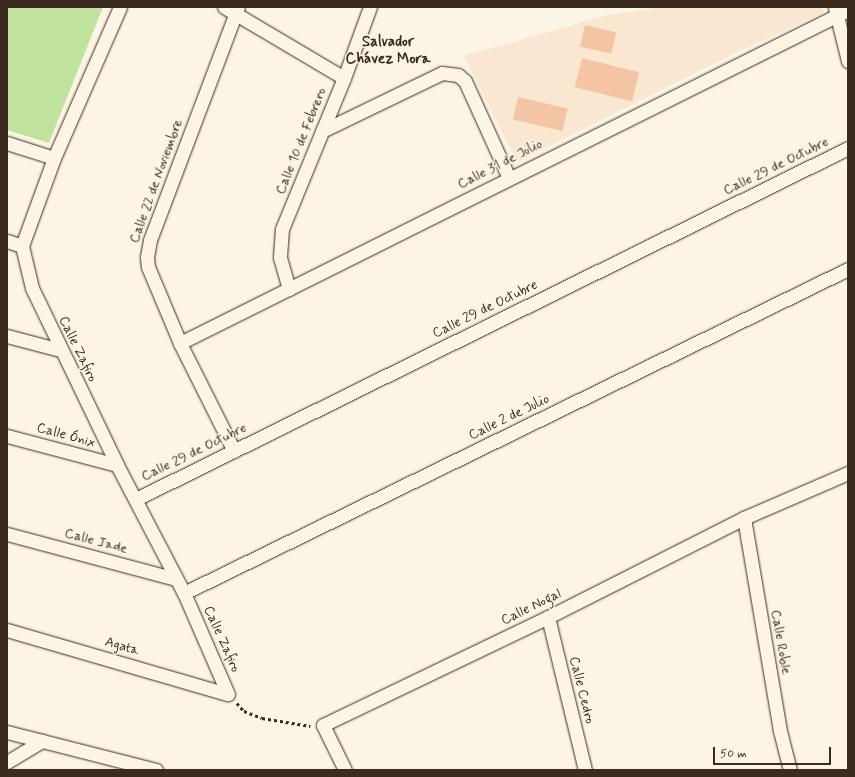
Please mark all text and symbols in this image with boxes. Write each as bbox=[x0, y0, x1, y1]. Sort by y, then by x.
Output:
district label: Salvador Chávez Mora bbox=[346, 33, 430, 68]
street label: Calle 10 de Febrero bbox=[272, 84, 330, 198]
street label: Calle 22 de Noviembre bbox=[126, 117, 186, 245]
street label: Calle 29 de Octubre bbox=[720, 133, 832, 199]
street label: Calle 31 de Julio bbox=[454, 135, 546, 193]
street label: Calle 29 de Octubre bbox=[429, 276, 541, 342]
street label: Calle Zafiro bbox=[55, 314, 101, 384]
street label: Calle 2 de Julio bbox=[465, 390, 553, 444]
street label: Calle Ónix bbox=[35, 419, 97, 451]
street label: Calle 29 de Octubre bbox=[138, 419, 250, 485]
street label: Calle Jade bbox=[64, 525, 128, 557]
street label: Calle Nogal bbox=[498, 585, 564, 629]
street label: Calle Zafiro bbox=[200, 604, 244, 674]
street label: Calle Roble bbox=[767, 608, 795, 676]
street label: Agata bbox=[103, 633, 141, 659]
street label: Calle Cedro bbox=[566, 655, 598, 725]
scale bar bbox=[715, 739, 833, 765]
text: 50 m bbox=[720, 746, 747, 762]

